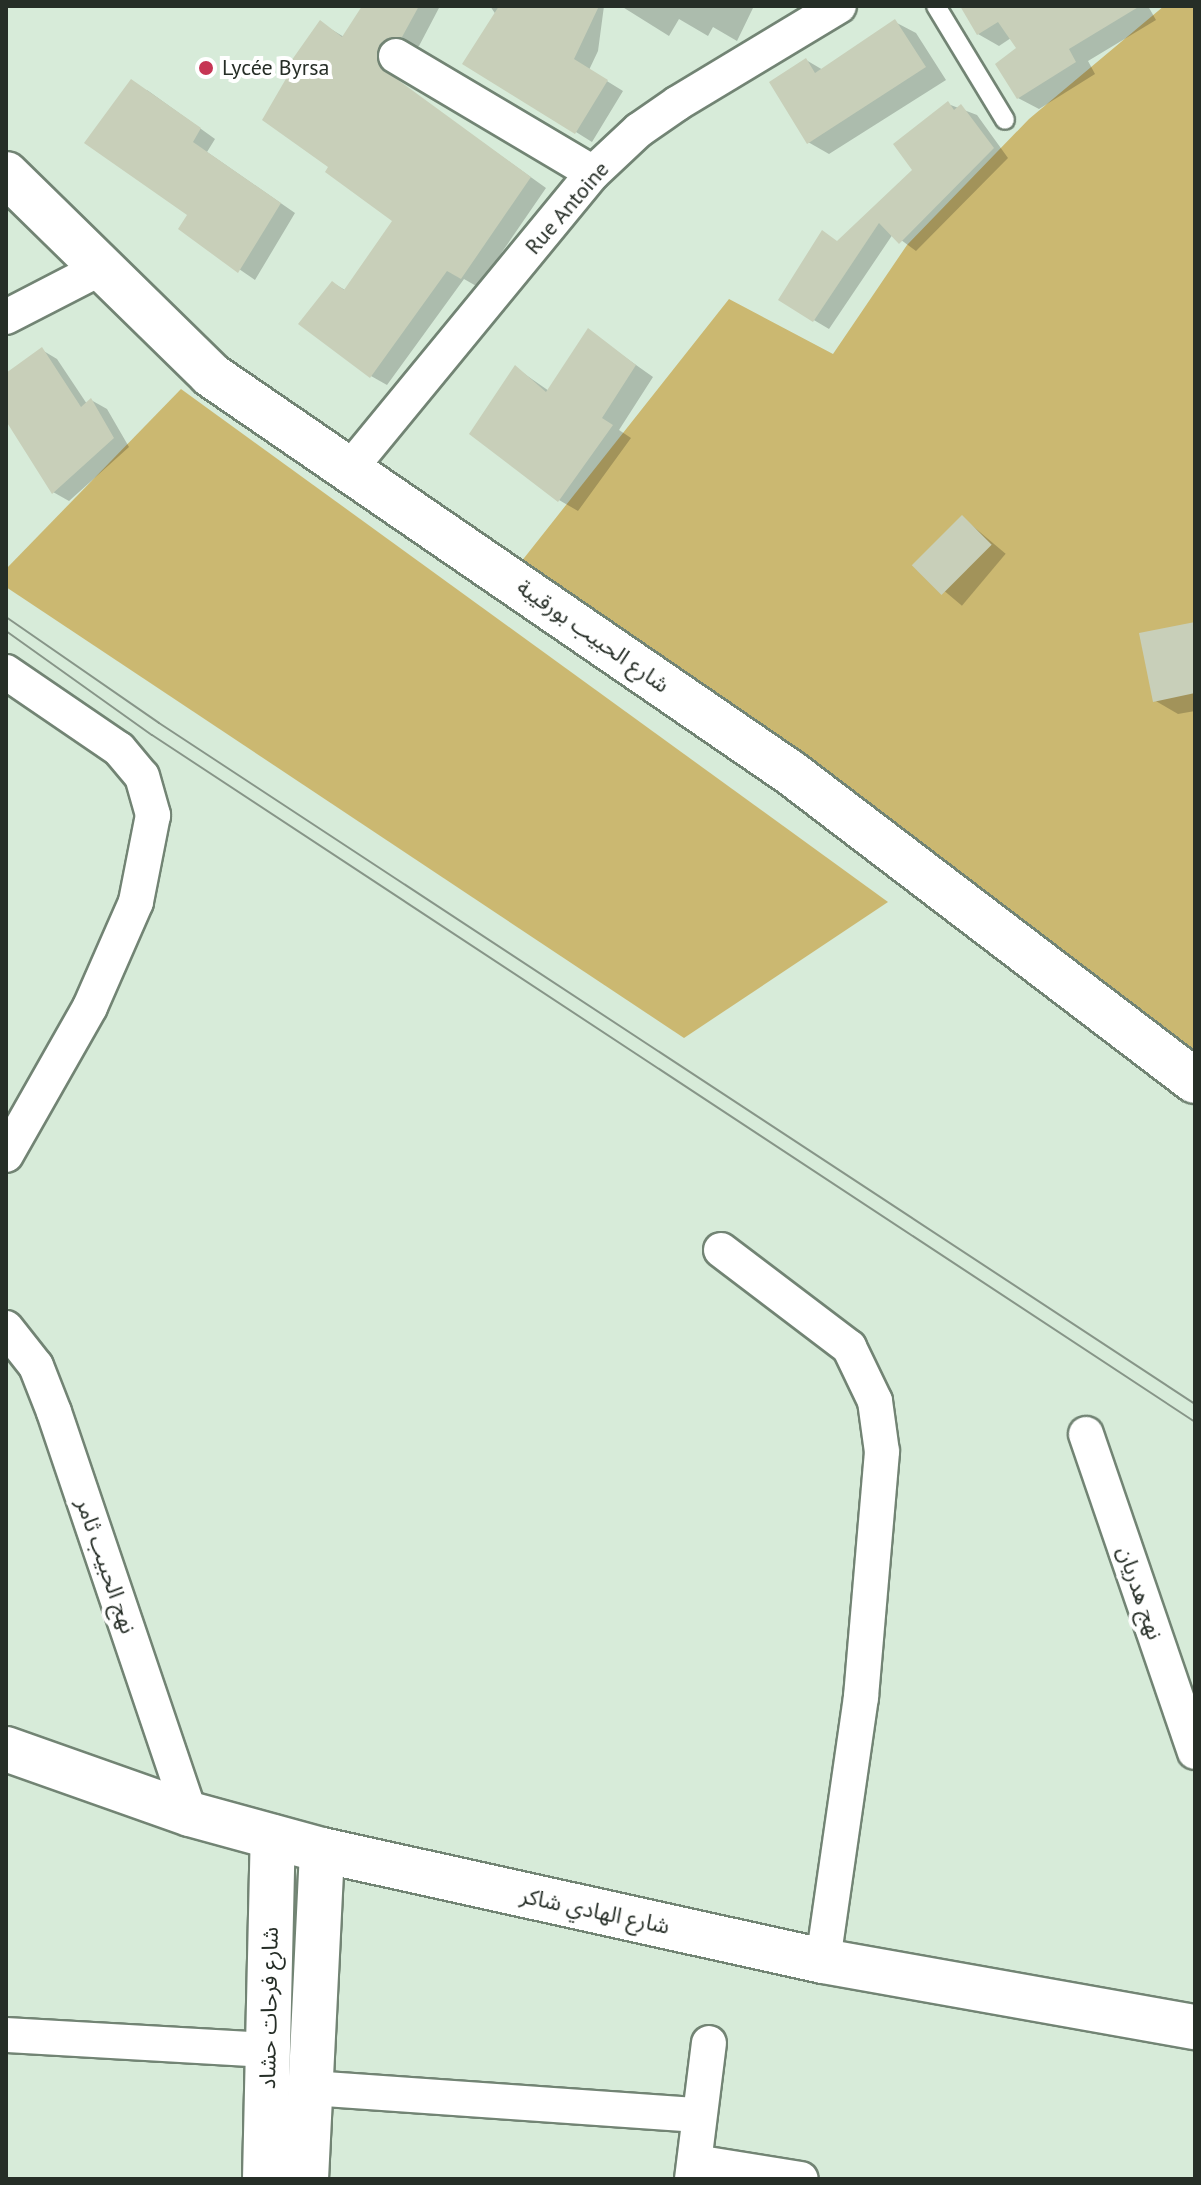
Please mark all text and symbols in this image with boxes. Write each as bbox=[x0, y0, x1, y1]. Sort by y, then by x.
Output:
place label: Lycée Byrsa bbox=[222, 55, 329, 81]
marker: Lycée Byrsa bbox=[197, 59, 215, 77]
street label: Rue Antoine bbox=[519, 156, 615, 260]
street label: شارع الحبيب بورقيبة bbox=[512, 574, 674, 698]
street label: نهج الحبيب ثامر bbox=[71, 1495, 141, 1637]
street label: نهج هدريان bbox=[1112, 1543, 1168, 1643]
street label: شارع الهادي شاكر bbox=[518, 1882, 672, 1940]
street label: شارع فرحات حشاد bbox=[254, 1927, 284, 2089]

